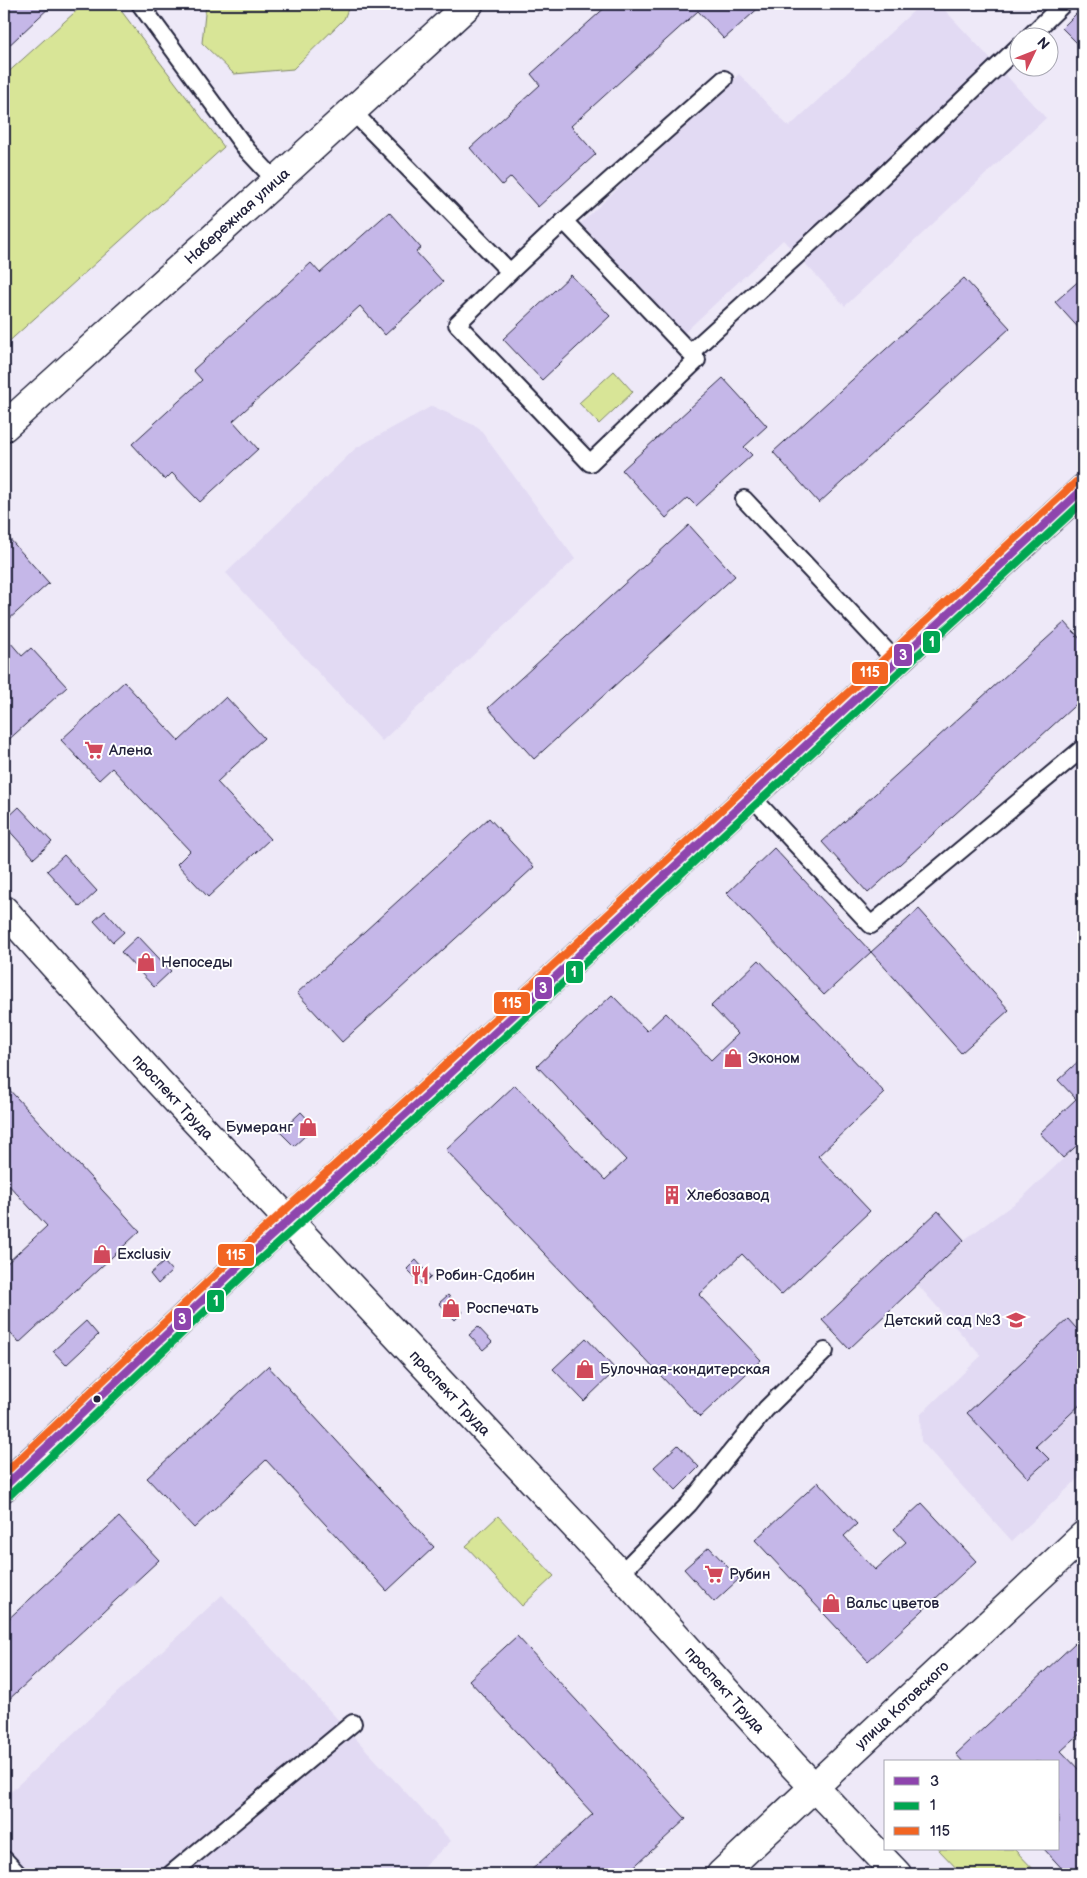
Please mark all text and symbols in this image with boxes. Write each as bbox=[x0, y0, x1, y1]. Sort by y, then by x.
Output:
north arrow bbox=[1010, 28, 1060, 78]
text: N bbox=[1033, 34, 1053, 53]
street label: Набережная улица bbox=[181, 164, 294, 269]
line badge: 1 bbox=[922, 630, 941, 654]
text: 1 bbox=[929, 634, 935, 651]
line badge: 3 bbox=[893, 643, 913, 667]
text: 3 bbox=[899, 647, 907, 664]
line badge: 115 bbox=[851, 661, 889, 685]
text: 115 bbox=[860, 664, 880, 681]
supermarket icon: Алена bbox=[83, 739, 105, 761]
place label: Алена bbox=[108, 741, 152, 760]
shop icon: Непоседы bbox=[135, 951, 157, 973]
place label: Непоседы bbox=[161, 953, 233, 972]
line badge: 1 bbox=[565, 960, 584, 984]
text: 1 bbox=[571, 964, 577, 981]
line badge: 3 bbox=[534, 976, 553, 1000]
text: 3 bbox=[539, 980, 547, 997]
line badge: 115 bbox=[493, 991, 531, 1015]
text: 115 bbox=[502, 995, 522, 1012]
shop icon: Эконом bbox=[722, 1047, 744, 1069]
place label: Эконом bbox=[748, 1049, 800, 1068]
street label: проспект Труда bbox=[128, 1050, 217, 1144]
shop icon: Бумеранг bbox=[297, 1116, 319, 1138]
place label: Бумеранг bbox=[226, 1118, 293, 1137]
building icon: Хлебозавод bbox=[661, 1184, 683, 1206]
place label: Хлебозавод bbox=[687, 1186, 769, 1205]
shop icon: Exclusiv bbox=[91, 1243, 113, 1265]
line badge: 115 bbox=[217, 1243, 255, 1267]
place label: Exclusiv bbox=[117, 1245, 172, 1264]
text: 115 bbox=[226, 1247, 246, 1264]
restaurant icon: Робин-Сдобин bbox=[409, 1264, 431, 1286]
place label: Робин-Сдобин bbox=[435, 1266, 535, 1285]
line badge: 1 bbox=[206, 1289, 225, 1313]
text: 1 bbox=[213, 1293, 219, 1310]
shop icon: Роспечать bbox=[440, 1297, 462, 1319]
place label: Роспечать bbox=[466, 1299, 539, 1318]
line badge: 3 bbox=[173, 1307, 192, 1331]
school or university icon: Детский сад №3 bbox=[1005, 1309, 1027, 1331]
text: 3 bbox=[178, 1311, 186, 1328]
place label: Детский сад №3 bbox=[884, 1311, 1001, 1330]
street label: проспект Труда bbox=[405, 1346, 494, 1440]
shop icon: Булочная-кондитерская bbox=[574, 1358, 596, 1380]
place label: Булочная-кондитерская bbox=[600, 1360, 770, 1379]
unlabelled marker bbox=[92, 1394, 102, 1404]
supermarket icon: Рубин bbox=[703, 1563, 725, 1585]
place label: Рубин bbox=[729, 1565, 770, 1584]
shop icon: Вальс цветов bbox=[820, 1592, 842, 1614]
place label: Вальс цветов bbox=[846, 1594, 939, 1613]
street label: проспект Труда bbox=[681, 1643, 769, 1738]
street label: улица Котовского bbox=[851, 1657, 953, 1754]
legend bbox=[884, 1760, 1060, 1850]
text: 3 bbox=[930, 1772, 939, 1791]
text: 1 bbox=[930, 1796, 936, 1815]
text: 115 bbox=[930, 1822, 950, 1841]

